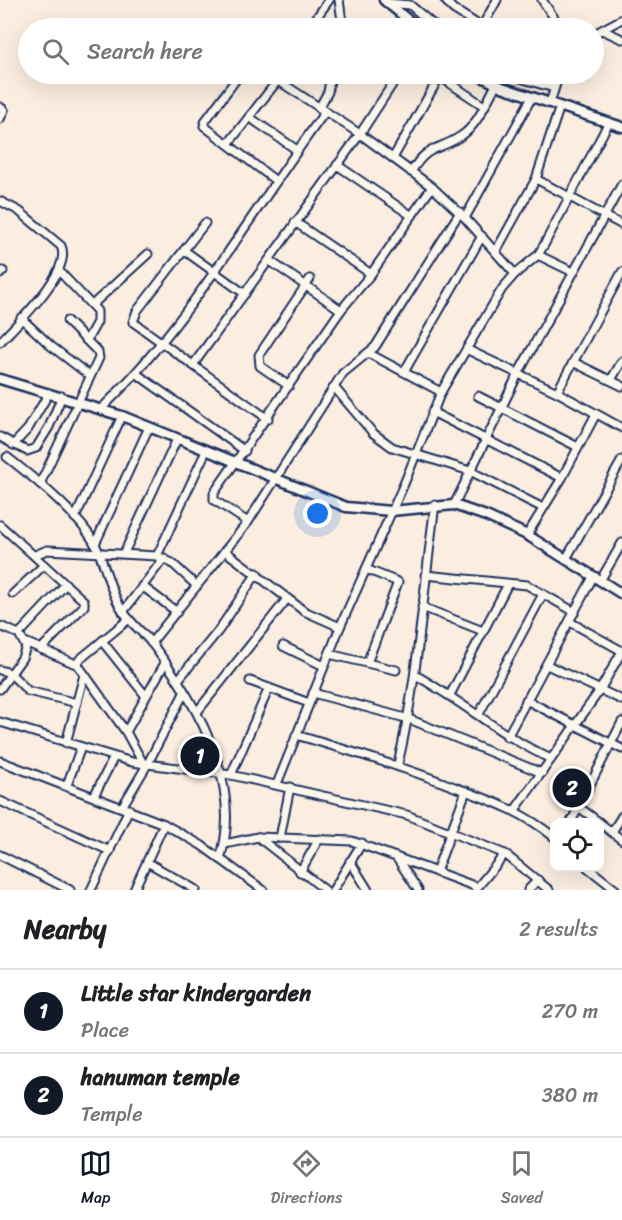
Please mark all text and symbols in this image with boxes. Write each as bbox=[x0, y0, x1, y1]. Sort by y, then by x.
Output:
search box bbox=[18, 18, 604, 84]
text: Search here bbox=[87, 32, 203, 71]
icon: search bbox=[39, 35, 72, 68]
your location bbox=[303, 499, 332, 528]
pin: 1 bbox=[180, 734, 220, 778]
pin: 2 bbox=[552, 766, 592, 810]
map controls bbox=[550, 818, 604, 872]
button: locate bbox=[550, 818, 604, 872]
text: Nearby bbox=[24, 906, 106, 952]
text: 2 results bbox=[519, 912, 598, 947]
text: Little star kindergarden bbox=[81, 974, 311, 1013]
text: 1 bbox=[39, 994, 48, 1029]
text: 270 m bbox=[542, 994, 598, 1029]
text: Place bbox=[81, 1013, 129, 1048]
text: hanuman temple bbox=[81, 1058, 240, 1097]
text: 2 bbox=[38, 1078, 49, 1113]
text: 380 m bbox=[542, 1078, 598, 1113]
text: Temple bbox=[81, 1097, 143, 1132]
tab: Map bbox=[79, 1147, 112, 1212]
tab: Directions bbox=[271, 1147, 342, 1212]
tab: Saved bbox=[501, 1147, 543, 1212]

